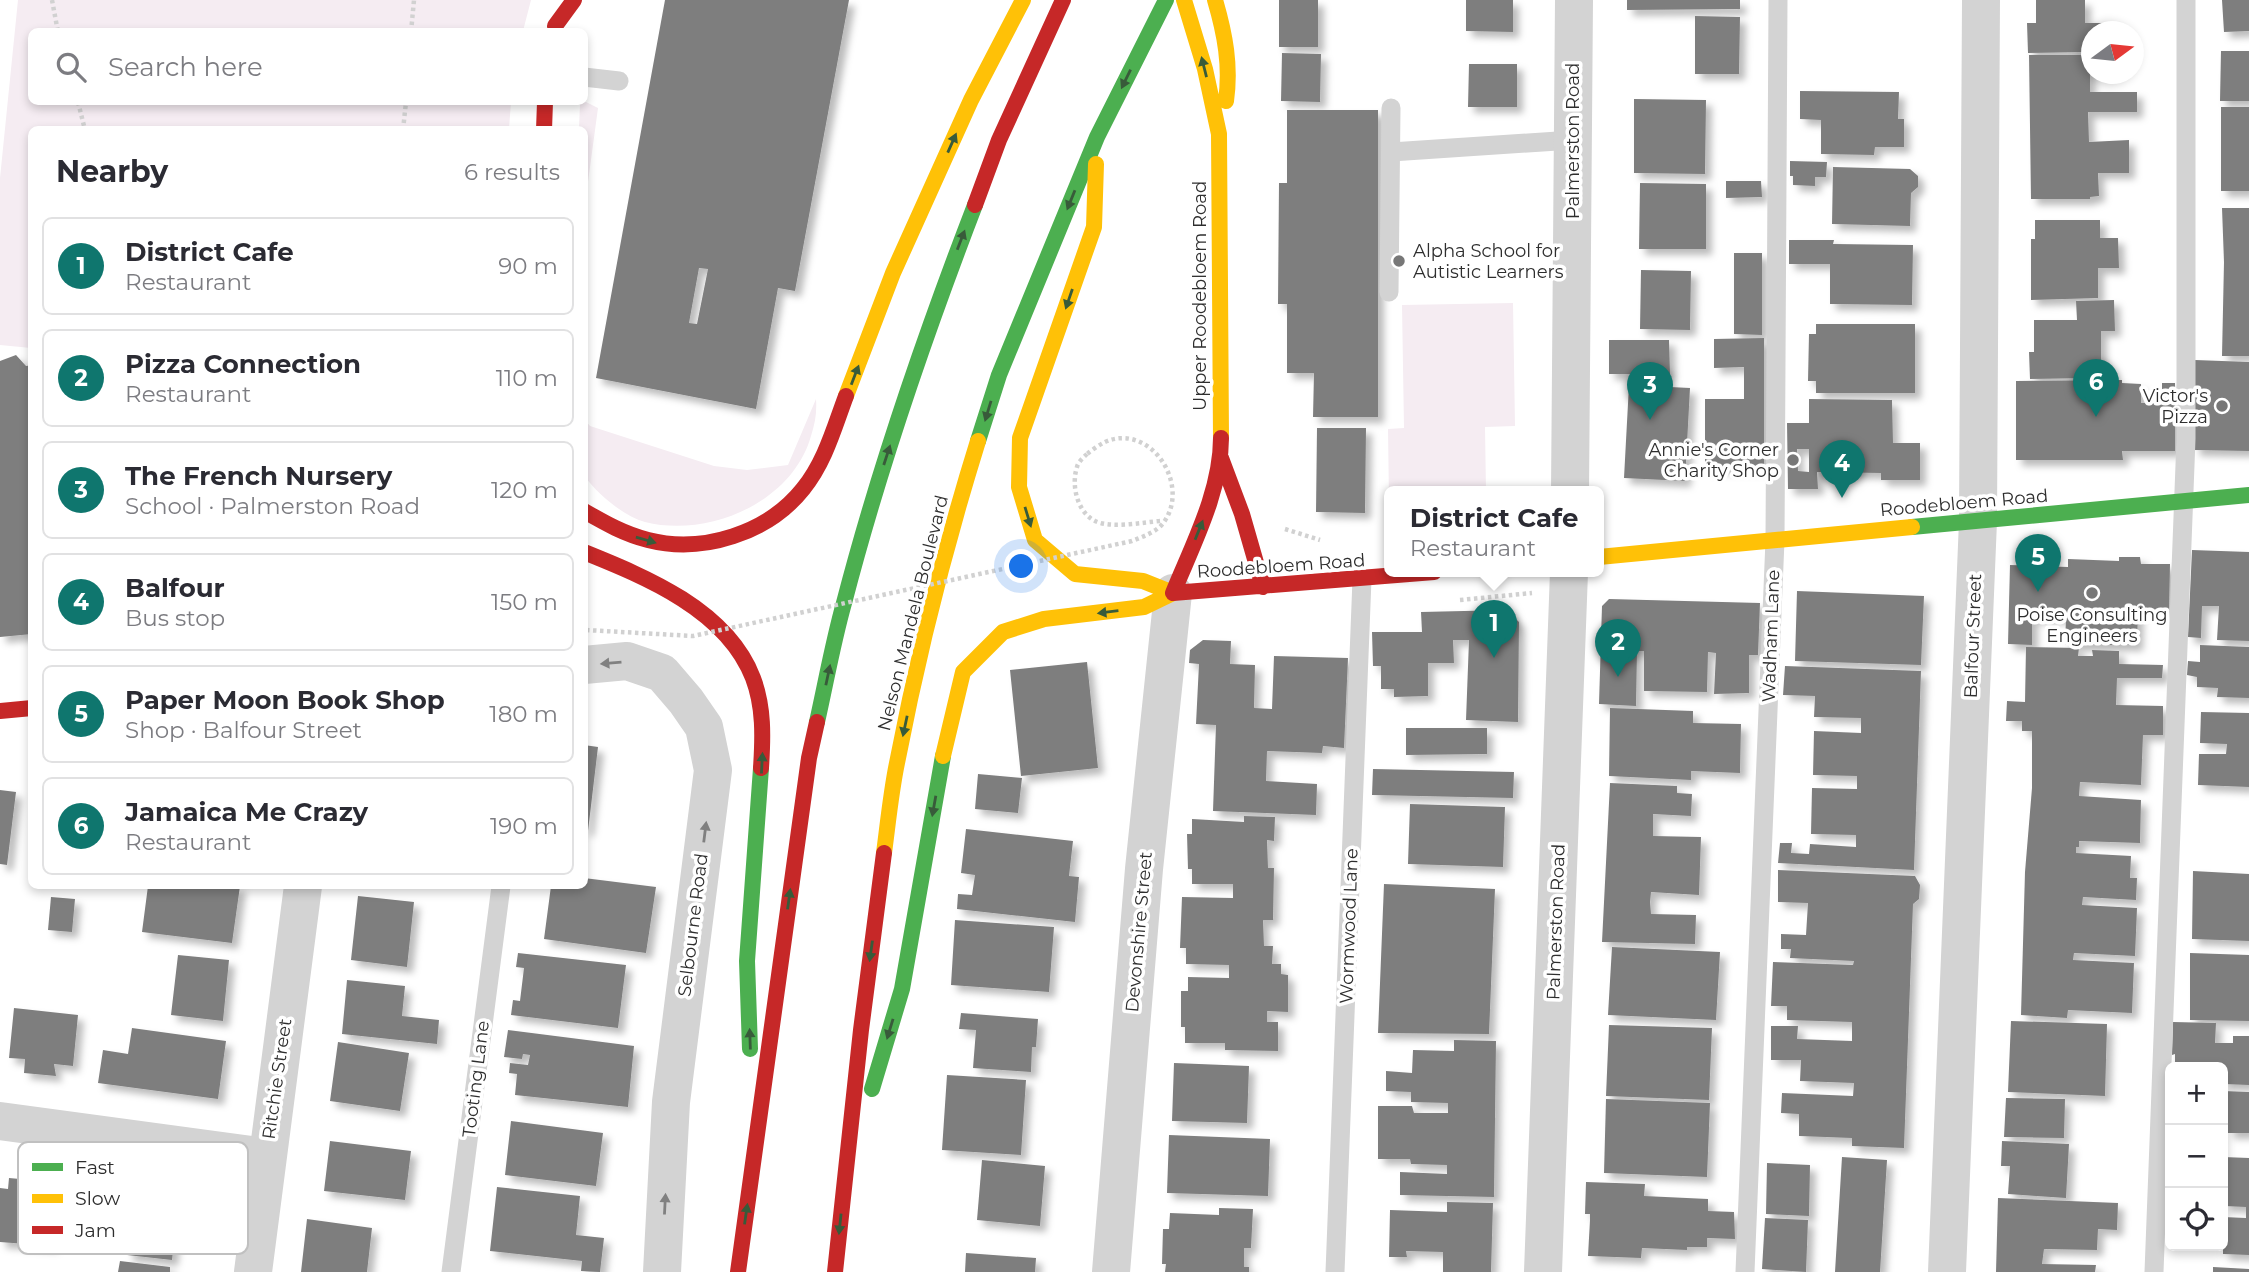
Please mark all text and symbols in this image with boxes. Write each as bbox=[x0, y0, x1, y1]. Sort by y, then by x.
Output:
north arrow bbox=[2081, 21, 2144, 84]
search box bbox=[28, 28, 588, 105]
icon: search bbox=[52, 48, 90, 86]
text: Search here bbox=[108, 51, 263, 83]
one-way arrow bbox=[1198, 56, 1209, 78]
street label: Palmerston Road bbox=[1562, 63, 1584, 219]
one-way arrow bbox=[1121, 70, 1133, 90]
one-way arrow bbox=[946, 133, 958, 153]
text: Nearby bbox=[56, 153, 168, 190]
text: 6 results bbox=[464, 158, 560, 186]
street label: Upper Roodebloem Road bbox=[1189, 181, 1211, 411]
one-way arrow bbox=[1066, 190, 1077, 211]
one-way arrow bbox=[955, 230, 966, 251]
text: District Cafe bbox=[125, 236, 294, 268]
place label: Alpha School for Autistic Learners bbox=[1413, 240, 1564, 283]
text: 1 bbox=[76, 252, 86, 280]
text: 90 m bbox=[498, 252, 558, 280]
marker: Alpha School for Autistic Learners bbox=[1391, 253, 1407, 269]
text: Restaurant bbox=[125, 268, 251, 296]
one-way arrow bbox=[1063, 288, 1074, 309]
text: Pizza Connection bbox=[125, 348, 361, 380]
pin: 6 bbox=[2073, 359, 2119, 417]
pin: 3 bbox=[1627, 362, 1673, 420]
text: 2 bbox=[74, 364, 88, 392]
text: 110 m bbox=[496, 364, 558, 392]
one-way arrow bbox=[849, 365, 860, 386]
text: Restaurant bbox=[125, 380, 251, 408]
place label: Victor's Pizza bbox=[2143, 385, 2208, 428]
marker: Victor's Pizza bbox=[2214, 398, 2230, 414]
one-way arrow bbox=[982, 401, 992, 422]
place label: Annie's Corner Charity Shop bbox=[1648, 439, 1779, 482]
pin: 4 bbox=[1819, 440, 1865, 498]
one-way arrow bbox=[882, 445, 892, 466]
marker: Annie's Corner Charity Shop bbox=[1785, 452, 1801, 468]
text: The French Nursery bbox=[125, 460, 392, 492]
text: 3 bbox=[74, 476, 88, 504]
text: 120 m bbox=[491, 476, 558, 504]
street label: Roodebloem Road bbox=[1879, 485, 2049, 521]
popup bbox=[1384, 486, 1604, 577]
text: School · Palmerston Road bbox=[125, 492, 420, 520]
street label: Nelson Mandela Boulevard bbox=[873, 493, 953, 733]
text: District Cafe bbox=[1410, 502, 1578, 534]
one-way arrow bbox=[1024, 507, 1034, 528]
one-way arrow bbox=[1193, 519, 1204, 540]
text: Restaurant bbox=[1410, 534, 1536, 562]
pin: 5 bbox=[2015, 534, 2061, 592]
one-way arrow bbox=[636, 536, 657, 546]
your location bbox=[1004, 549, 1038, 583]
street label: Roodebloem Road bbox=[1196, 549, 1366, 583]
street label: Wadham Lane bbox=[1758, 569, 1784, 703]
text: Balfour bbox=[125, 572, 225, 604]
street label: Balfour Street bbox=[1960, 573, 1986, 699]
marker: Poise Consulting Engineers bbox=[2084, 585, 2100, 601]
text: 4 bbox=[73, 588, 89, 616]
text: 150 m bbox=[491, 588, 558, 616]
pin: 1 bbox=[1471, 600, 1517, 658]
text: Bus stop bbox=[125, 604, 225, 632]
place label: Poise Consulting Engineers bbox=[2016, 604, 2168, 647]
one-way arrow bbox=[1097, 606, 1119, 617]
pin: 2 bbox=[1595, 619, 1641, 677]
one-way arrow bbox=[600, 658, 622, 669]
one-way arrow bbox=[822, 664, 833, 686]
text: Paper Moon Book Shop bbox=[125, 684, 445, 716]
text: 5 bbox=[74, 700, 88, 728]
text: 180 m bbox=[489, 700, 558, 728]
one-way arrow bbox=[899, 715, 910, 737]
text: Shop · Balfour Street bbox=[125, 716, 362, 744]
one-way arrow bbox=[757, 752, 768, 774]
one-way arrow bbox=[928, 795, 939, 817]
text: Jamaica Me Crazy bbox=[125, 796, 368, 828]
text: 6 bbox=[74, 812, 88, 840]
text: 190 m bbox=[490, 812, 558, 840]
one-way arrow bbox=[700, 821, 711, 843]
text: Restaurant bbox=[125, 828, 251, 856]
street label: Palmerston Road bbox=[1542, 844, 1570, 1000]
street label: Wormwood Lane bbox=[1335, 848, 1363, 1004]
street label: Devonshire Street bbox=[1121, 851, 1157, 1013]
street label: Selbourne Road bbox=[673, 852, 713, 998]
one-way arrow bbox=[784, 888, 795, 910]
one-way arrow bbox=[866, 940, 877, 962]
street label: Ritchie Street bbox=[258, 1017, 296, 1141]
one-way arrow bbox=[885, 1018, 895, 1039]
street label: Tooting Lane bbox=[458, 1019, 494, 1139]
one-way arrow bbox=[744, 1028, 755, 1050]
map controls bbox=[2165, 1062, 2228, 1251]
button: + bbox=[2165, 1062, 2228, 1125]
button: − bbox=[2165, 1125, 2228, 1188]
legend bbox=[18, 1142, 248, 1254]
text: Fast bbox=[75, 1156, 115, 1179]
text: Slow bbox=[75, 1187, 120, 1210]
button: locate bbox=[2165, 1188, 2228, 1251]
one-way arrow bbox=[660, 1193, 671, 1215]
one-way arrow bbox=[740, 1203, 751, 1225]
one-way arrow bbox=[835, 1213, 846, 1235]
text: Jam bbox=[74, 1219, 116, 1242]

